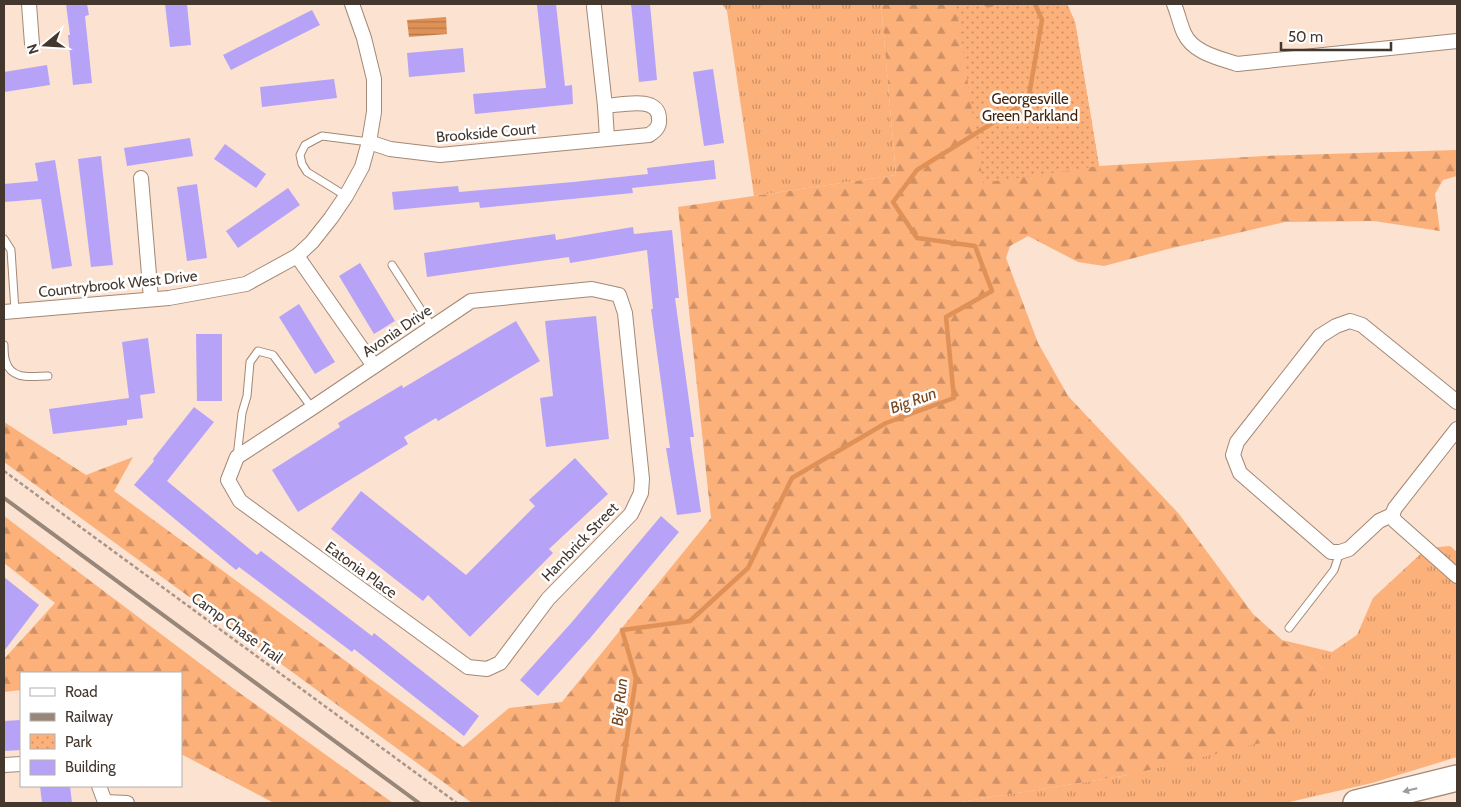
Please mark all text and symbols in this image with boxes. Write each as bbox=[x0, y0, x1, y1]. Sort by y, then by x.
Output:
north arrow bbox=[20, 20, 70, 70]
scale bar bbox=[1281, 20, 1391, 52]
text: 50 m bbox=[1288, 28, 1323, 46]
text: N bbox=[23, 42, 43, 57]
park label: Georgesville Green Parkland bbox=[982, 90, 1078, 125]
street label: Brookside Court bbox=[435, 120, 537, 146]
street label: Countrybrook West Drive bbox=[38, 267, 199, 301]
street label: Avonia Drive bbox=[359, 301, 435, 361]
water label: Big Run bbox=[887, 383, 939, 418]
street label: Hambrick Street bbox=[538, 499, 622, 585]
street label: Eatonia Place bbox=[322, 538, 401, 602]
street label: Camp Chase Trail bbox=[188, 589, 287, 667]
legend bbox=[20, 672, 182, 787]
water label: Big Run bbox=[608, 677, 631, 727]
text: Road bbox=[65, 683, 98, 701]
text: Railway bbox=[65, 708, 114, 726]
text: Park bbox=[65, 733, 92, 751]
text: Building bbox=[65, 758, 116, 776]
one-way arrow bbox=[1402, 786, 1417, 794]

